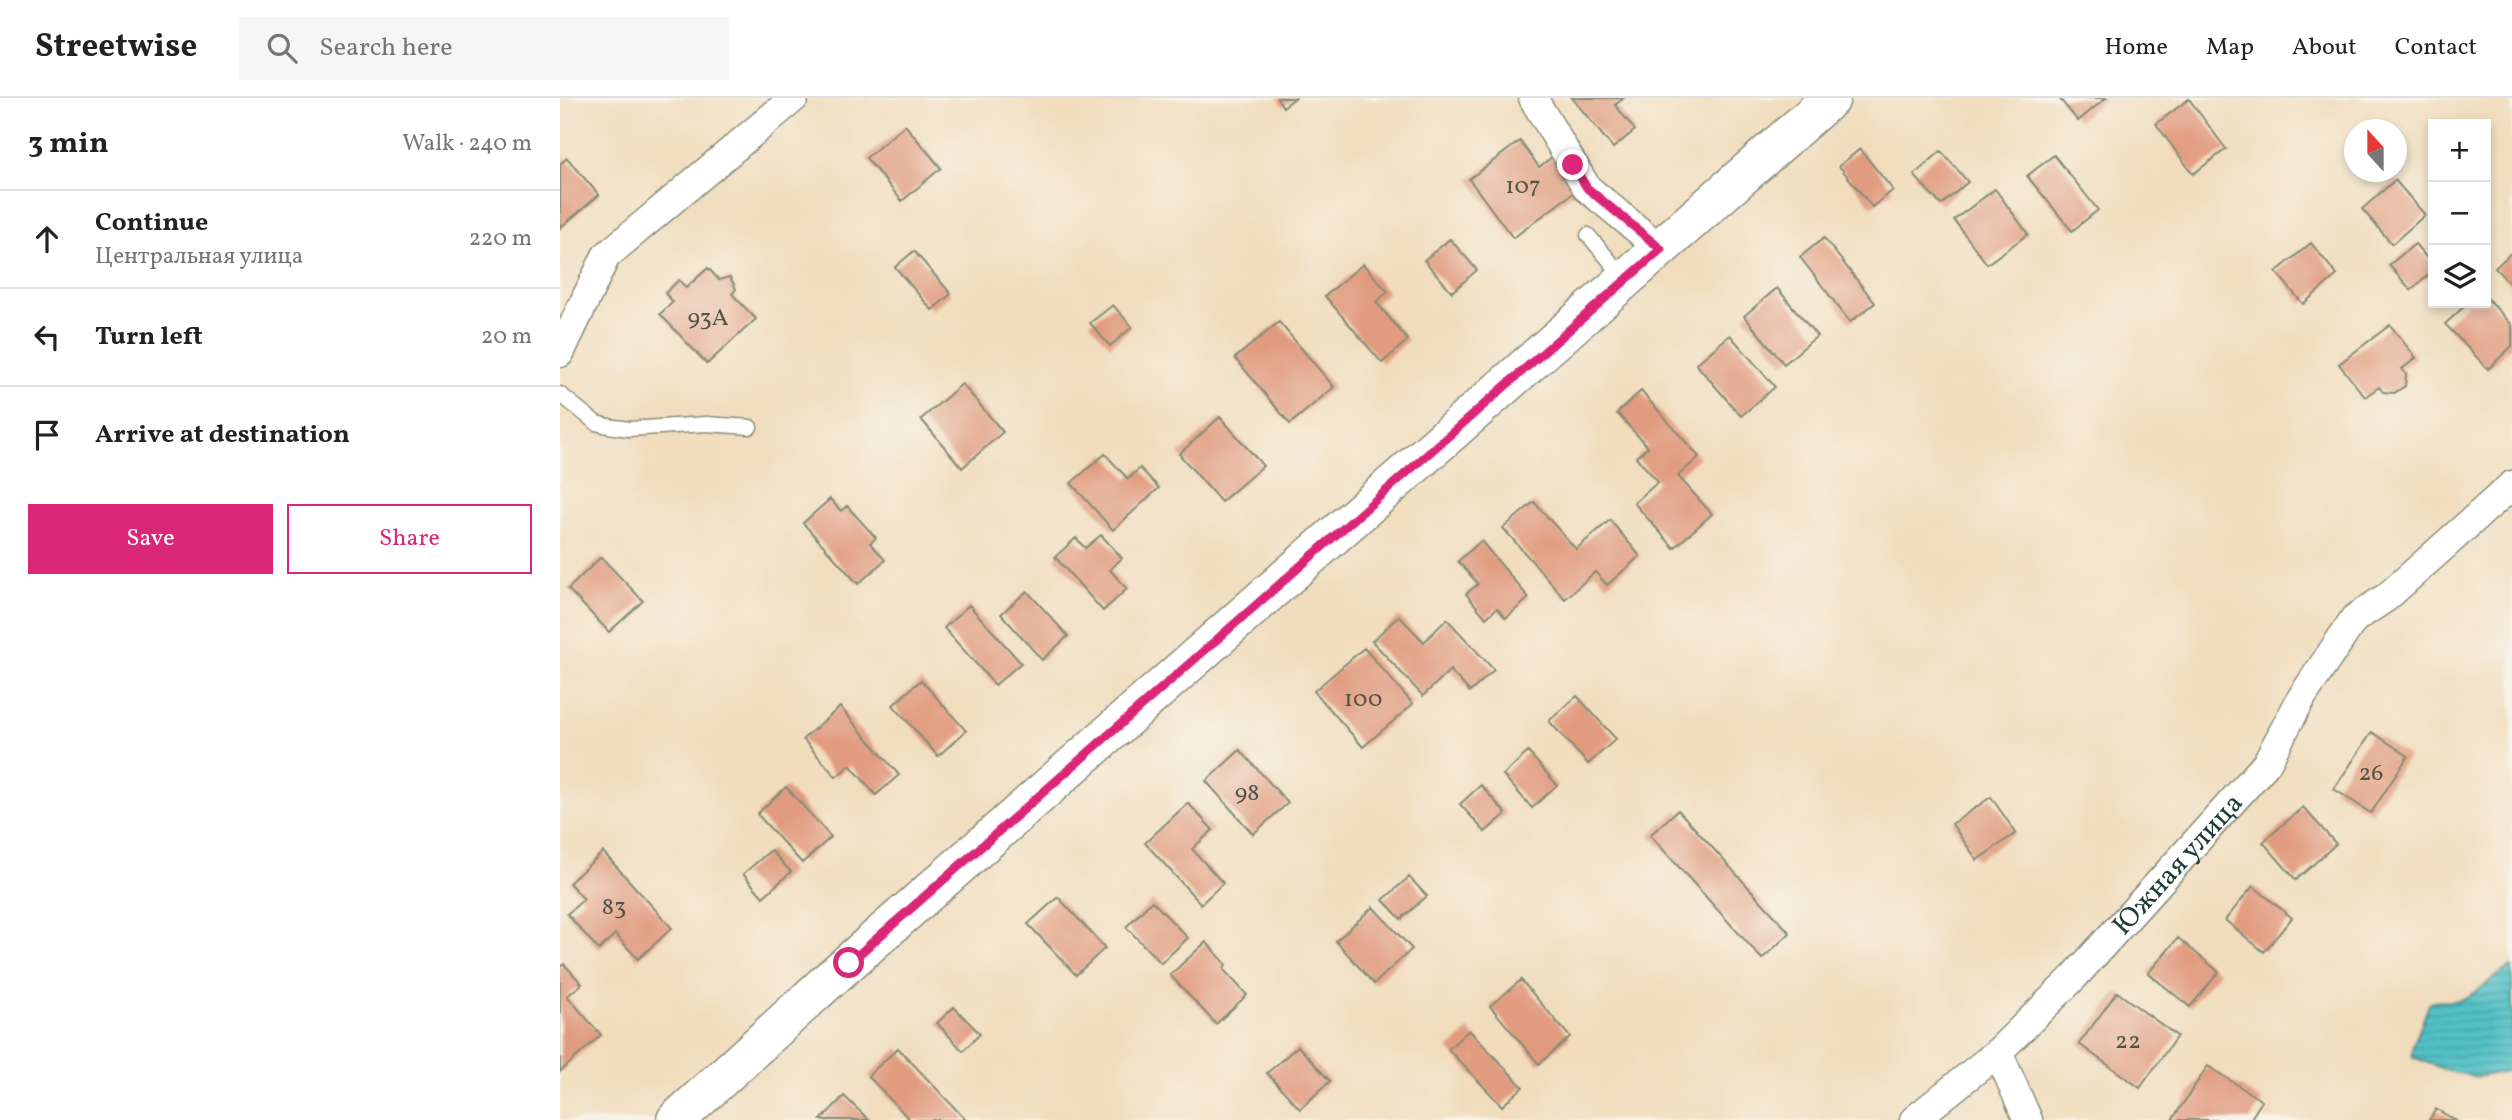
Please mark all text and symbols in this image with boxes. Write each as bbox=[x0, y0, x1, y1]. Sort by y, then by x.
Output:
search box bbox=[239, 17, 729, 80]
text: Streetwise bbox=[35, 25, 197, 71]
icon: search bbox=[263, 29, 301, 67]
text: Search here bbox=[319, 30, 453, 66]
text: Home bbox=[2104, 31, 2168, 65]
text: Map bbox=[2206, 31, 2254, 65]
text: About bbox=[2292, 31, 2357, 65]
text: Contact bbox=[2395, 31, 2477, 65]
north arrow bbox=[2344, 119, 2407, 182]
map controls bbox=[2428, 119, 2491, 308]
button: + bbox=[2428, 119, 2491, 182]
text: 3 min bbox=[28, 123, 109, 165]
text: Walk · 240 m bbox=[402, 128, 532, 160]
route end bbox=[1557, 149, 1588, 180]
house number: 107 bbox=[1505, 170, 1541, 204]
button: − bbox=[2428, 182, 2491, 245]
text: Continue bbox=[95, 205, 208, 241]
icon: ahead bbox=[28, 220, 66, 258]
text: 220 m bbox=[469, 223, 532, 255]
text: Центральная улица bbox=[95, 241, 303, 273]
button: layers bbox=[2428, 245, 2491, 308]
house number: 93А bbox=[687, 302, 729, 336]
icon: left bbox=[28, 318, 66, 356]
text: Turn left bbox=[95, 319, 203, 355]
text: 20 m bbox=[481, 321, 532, 353]
icon: arrive bbox=[28, 416, 66, 454]
text: Arrive at destination bbox=[95, 417, 350, 453]
button: Save bbox=[28, 504, 273, 574]
button: Share bbox=[287, 504, 532, 574]
house number: 100 bbox=[1344, 683, 1382, 717]
house number: 26 bbox=[2358, 757, 2384, 791]
house number: 98 bbox=[1235, 777, 1259, 811]
street label: Южная улица bbox=[2104, 785, 2253, 944]
house number: 83 bbox=[602, 891, 626, 925]
route start bbox=[833, 947, 864, 978]
house number: 22 bbox=[2115, 1025, 2141, 1059]

